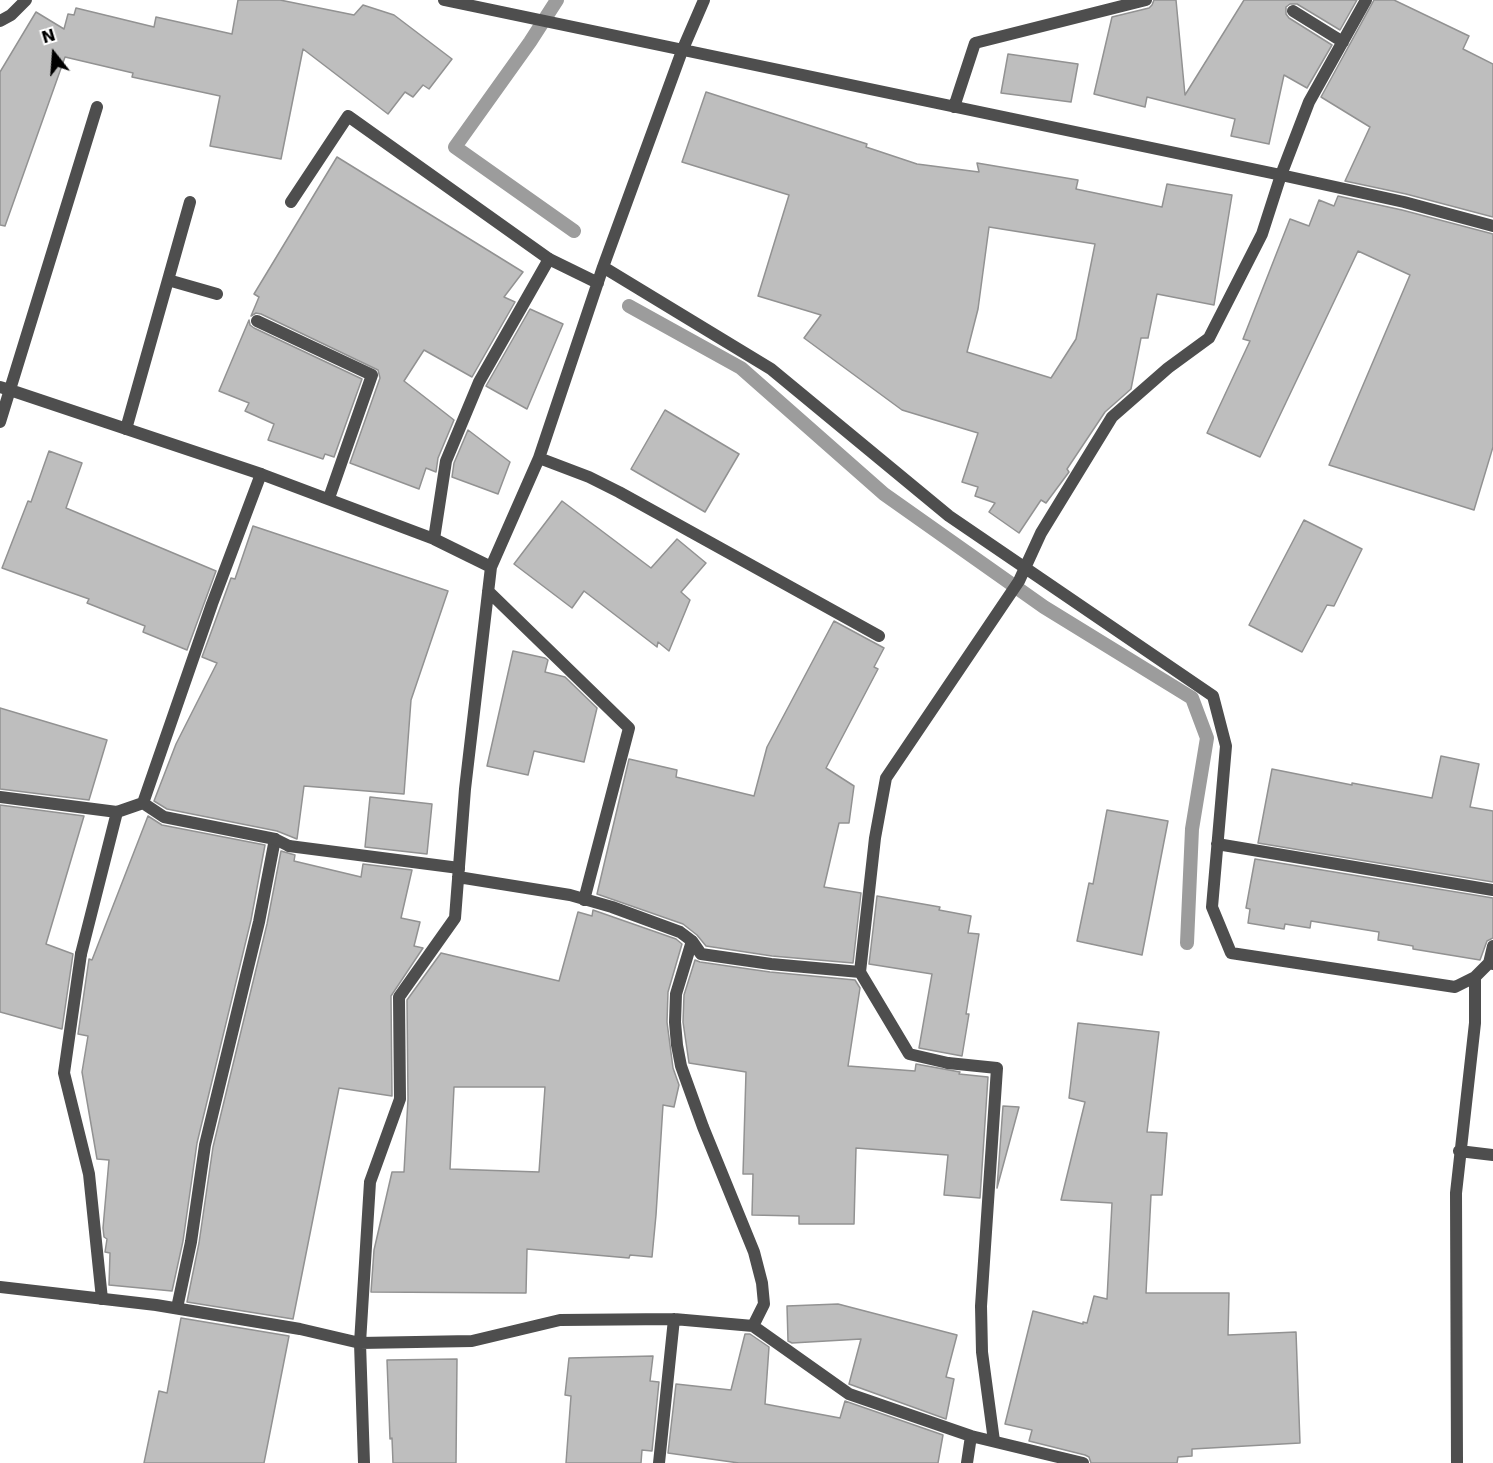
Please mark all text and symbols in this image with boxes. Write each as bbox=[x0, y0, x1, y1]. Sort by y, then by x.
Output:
north arrow bbox=[24, 24, 84, 84]
text: N bbox=[39, 25, 58, 47]

